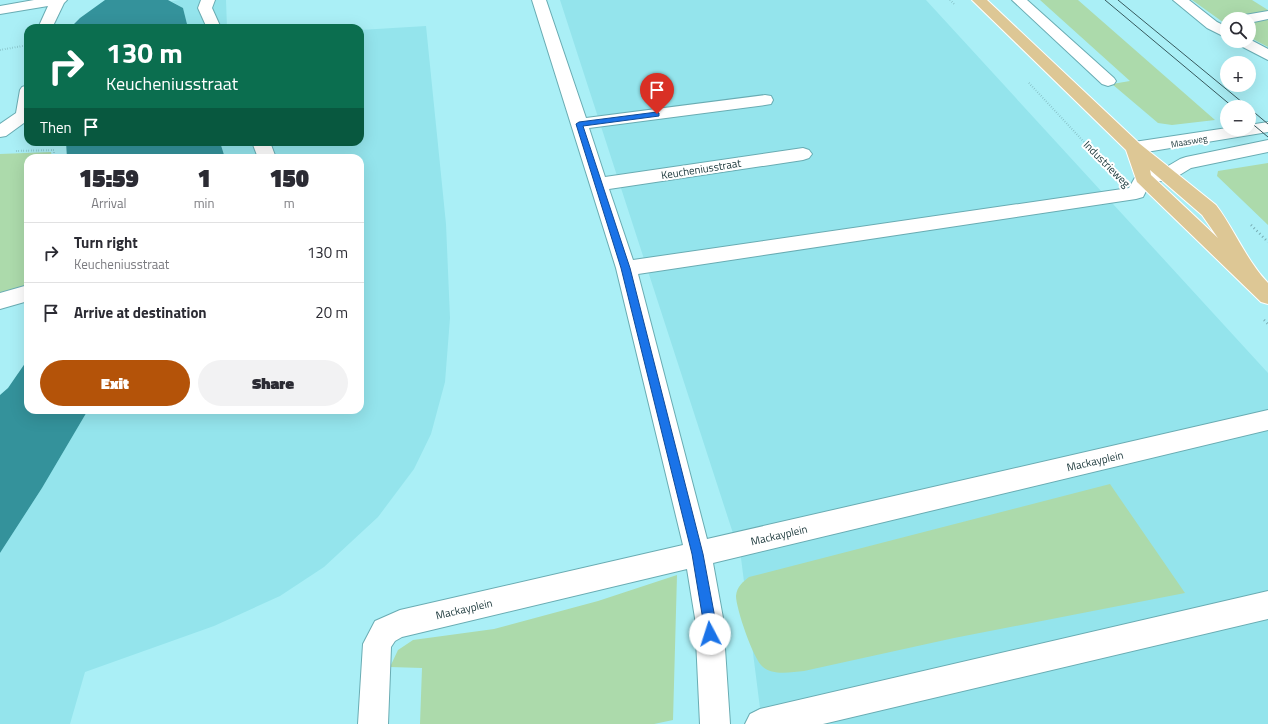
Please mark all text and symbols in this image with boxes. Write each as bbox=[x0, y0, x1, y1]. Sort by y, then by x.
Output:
map controls bbox=[1220, 12, 1256, 136]
button: search bbox=[1220, 12, 1256, 48]
text: 130 m bbox=[106, 31, 183, 74]
icon: right bbox=[40, 40, 92, 92]
button: + bbox=[1220, 56, 1256, 92]
text: Keucheniusstraat bbox=[106, 70, 238, 97]
pin bbox=[640, 73, 674, 114]
icon: arrive bbox=[646, 79, 668, 101]
button: − bbox=[1220, 100, 1256, 136]
text: Then bbox=[40, 116, 72, 139]
icon: arrive bbox=[80, 116, 102, 138]
street label: Maasweg bbox=[1170, 131, 1209, 151]
street label: Industrieweg bbox=[1080, 137, 1134, 191]
street label: Keucheniusstraat bbox=[660, 155, 742, 183]
text: 15:59 bbox=[79, 160, 139, 196]
text: 1 bbox=[197, 160, 211, 196]
text: 150 bbox=[269, 160, 309, 196]
text: Arrival bbox=[91, 193, 126, 213]
text: min bbox=[194, 193, 214, 213]
text: m bbox=[284, 193, 295, 213]
text: Turn right bbox=[74, 231, 138, 254]
text: 130 m bbox=[307, 241, 348, 264]
icon: right bbox=[40, 242, 62, 264]
text: Keucheniusstraat bbox=[74, 254, 169, 274]
text: Arrive at destination bbox=[74, 301, 207, 324]
text: 20 m bbox=[315, 301, 348, 324]
icon: arrive bbox=[40, 302, 62, 324]
button: Exit bbox=[40, 360, 190, 406]
button: Share bbox=[198, 360, 348, 406]
street label: Mackayplein bbox=[1065, 447, 1125, 475]
street label: Mackayplein bbox=[749, 521, 809, 549]
street label: Mackayplein bbox=[434, 595, 494, 623]
position arrow bbox=[689, 613, 731, 655]

